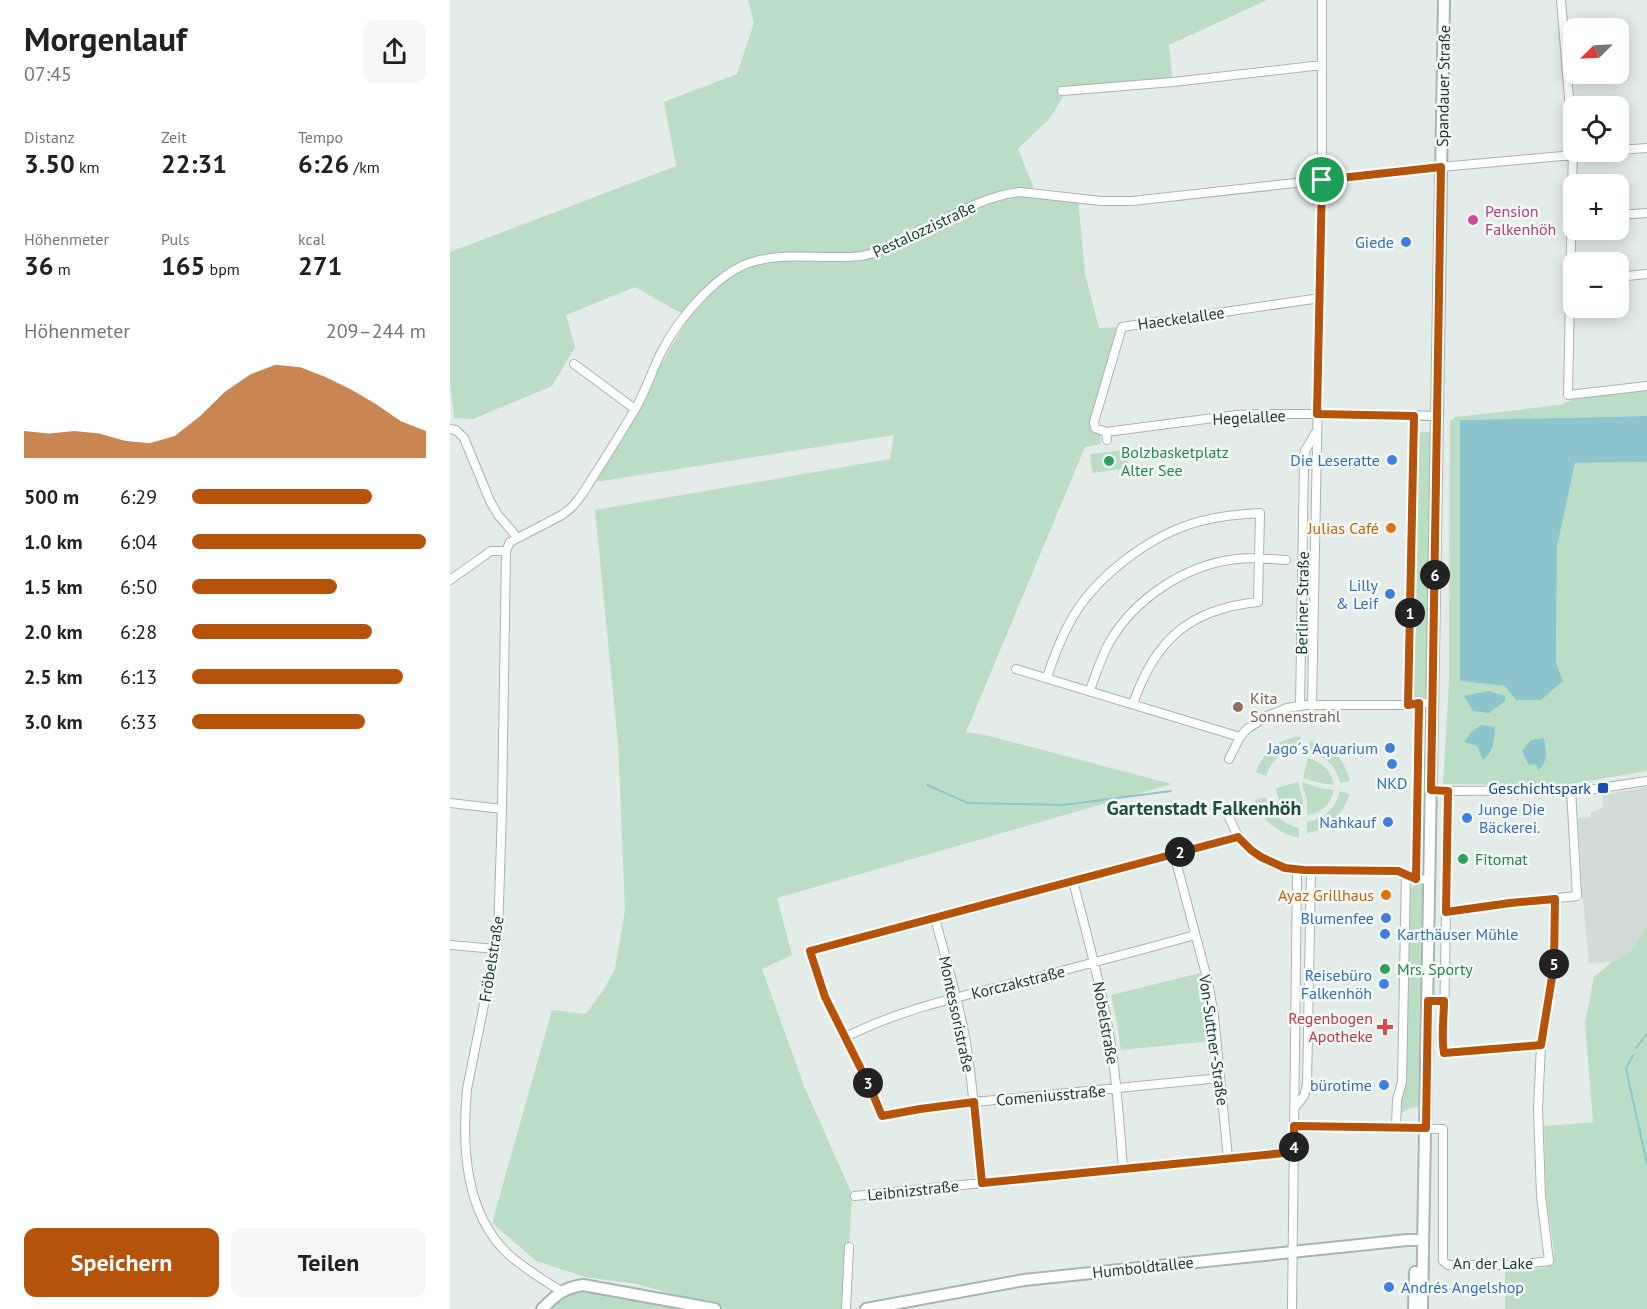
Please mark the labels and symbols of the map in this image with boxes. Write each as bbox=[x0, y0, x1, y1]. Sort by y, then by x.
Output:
north arrow bbox=[1563, 18, 1629, 84]
street label: Spandauer Straße bbox=[1432, 25, 1454, 147]
pin bbox=[1296, 154, 1347, 205]
street label: Pestalozzistraße bbox=[869, 196, 979, 262]
place label: Pension Falkenhöh bbox=[1485, 201, 1556, 239]
marker: Pension Falkenhöh bbox=[1466, 213, 1480, 227]
place label: Giede bbox=[1355, 232, 1394, 252]
marker: Giede bbox=[1399, 235, 1413, 249]
street label: Haeckelallee bbox=[1136, 302, 1226, 334]
street label: Hegelallee bbox=[1212, 405, 1286, 429]
place label: Bolzbasketplatz Alter See bbox=[1121, 442, 1229, 480]
place label: Die Leseratte bbox=[1290, 450, 1380, 470]
marker: Die Leseratte bbox=[1385, 453, 1399, 467]
marker: Bolzbasketplatz Alter See bbox=[1102, 454, 1116, 468]
place label: Julias Café bbox=[1307, 518, 1379, 538]
marker: Julias Café bbox=[1384, 521, 1398, 535]
street label: Berliner Straße bbox=[1291, 551, 1313, 655]
pin: 6 bbox=[1420, 560, 1450, 590]
place label: Lilly & Leif bbox=[1336, 575, 1379, 613]
marker: Lilly & Leif bbox=[1383, 587, 1397, 601]
pin: 1 bbox=[1395, 598, 1425, 628]
place label: Kita Sonnenstrahl bbox=[1250, 688, 1341, 726]
marker: Kita Sonnenstrahl bbox=[1231, 700, 1245, 714]
place label: Jago´s Aquarium bbox=[1267, 738, 1378, 758]
marker: Jago´s Aquarium bbox=[1383, 741, 1397, 755]
marker: NKD bbox=[1385, 757, 1399, 771]
place label: NKD bbox=[1377, 773, 1408, 793]
place label: Geschichtspark bbox=[1488, 778, 1591, 798]
marker: Geschichtspark bbox=[1596, 781, 1610, 795]
district label: Gartenstadt Falkenhöh bbox=[1107, 795, 1301, 821]
place label: Junge Die Bäckerei. bbox=[1478, 799, 1545, 837]
marker: Junge Die Bäckerei. bbox=[1460, 811, 1474, 825]
place label: Nahkauf bbox=[1319, 812, 1377, 832]
marker: Nahkauf bbox=[1381, 815, 1395, 829]
pin: 2 bbox=[1165, 837, 1195, 867]
place label: Fitomat bbox=[1475, 849, 1528, 869]
marker: Fitomat bbox=[1456, 852, 1470, 866]
place label: Ayaz Grillhaus bbox=[1278, 885, 1374, 905]
marker: Ayaz Grillhaus bbox=[1379, 888, 1393, 902]
place label: Blumenfee bbox=[1300, 908, 1374, 928]
marker: Blumenfee bbox=[1379, 911, 1393, 925]
street label: Fröbelstraße bbox=[474, 915, 508, 1003]
place label: Karthäuser Mühle bbox=[1397, 924, 1518, 944]
marker: Karthäuser Mühle bbox=[1378, 927, 1392, 941]
pin: 5 bbox=[1539, 949, 1569, 979]
street label: Montessoristraße bbox=[935, 954, 979, 1074]
place label: Mrs. Sporty bbox=[1397, 959, 1473, 979]
street label: Korczakstraße bbox=[969, 961, 1067, 1003]
marker: Mrs. Sporty bbox=[1378, 962, 1392, 976]
place label: Reisebüro Falkenhöh bbox=[1301, 965, 1372, 1003]
street label: Von-Suttner-Straße bbox=[1195, 972, 1233, 1107]
marker: Reisebüro Falkenhöh bbox=[1377, 977, 1391, 991]
street label: Nobelstraße bbox=[1089, 980, 1123, 1066]
place label: Regenbogen Apotheke bbox=[1288, 1008, 1373, 1046]
marker: Regenbogen Apotheke bbox=[1378, 1020, 1392, 1034]
pin: 3 bbox=[853, 1068, 883, 1098]
place label: bürotime bbox=[1310, 1075, 1372, 1095]
marker: bürotime bbox=[1377, 1078, 1391, 1092]
street label: Comeniusstraße bbox=[995, 1080, 1107, 1110]
pin: 4 bbox=[1279, 1132, 1309, 1162]
street label: Leibnizstraße bbox=[866, 1175, 960, 1205]
street label: Humboldtallee bbox=[1091, 1252, 1195, 1282]
street label: An der Lake bbox=[1453, 1253, 1533, 1273]
place label: Andrés Angelshop bbox=[1401, 1277, 1524, 1297]
marker: Andrés Angelshop bbox=[1382, 1280, 1396, 1294]

